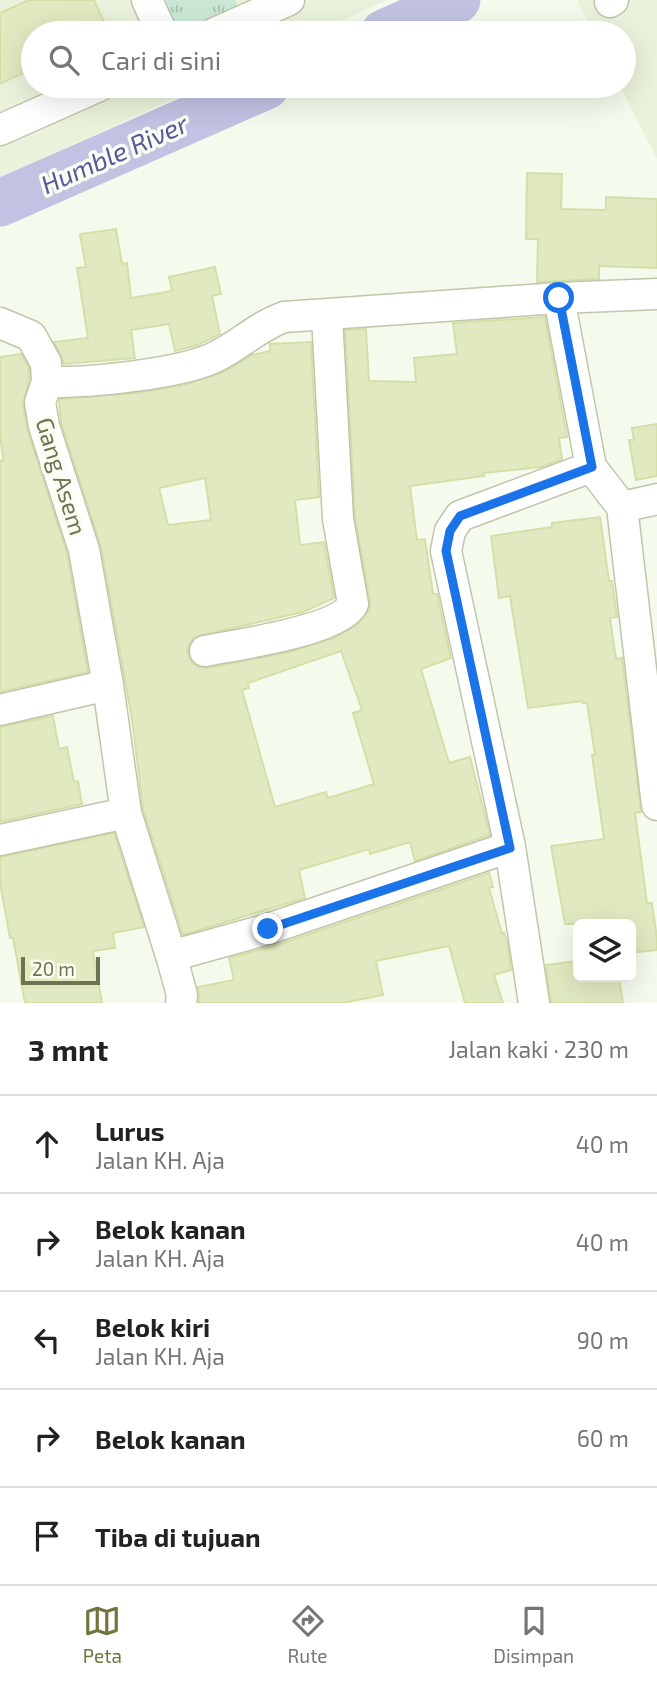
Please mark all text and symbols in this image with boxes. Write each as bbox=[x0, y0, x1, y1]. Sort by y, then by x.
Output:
search box bbox=[21, 21, 636, 98]
icon: search bbox=[45, 41, 83, 79]
text: Cari di sini bbox=[101, 44, 221, 75]
water label: Humble River bbox=[36, 107, 193, 199]
route start bbox=[543, 282, 574, 313]
street label: Gang Asem bbox=[30, 414, 94, 538]
route end bbox=[252, 913, 283, 944]
map controls bbox=[573, 919, 636, 982]
button: layers bbox=[573, 919, 636, 982]
scale bar bbox=[21, 954, 100, 986]
text: 20 m bbox=[32, 957, 75, 980]
text: 3 mnt bbox=[28, 1031, 108, 1067]
text: Jalan kaki · 230 m bbox=[448, 1035, 629, 1063]
text: Lurus bbox=[95, 1115, 165, 1146]
icon: ahead bbox=[28, 1125, 66, 1163]
text: 40 m bbox=[576, 1130, 629, 1158]
text: Jalan KH. Aja bbox=[95, 1146, 225, 1174]
text: Belok kanan bbox=[95, 1213, 246, 1244]
icon: right bbox=[28, 1223, 66, 1261]
text: 40 m bbox=[576, 1228, 629, 1256]
text: Jalan KH. Aja bbox=[95, 1244, 225, 1272]
text: Belok kiri bbox=[95, 1311, 210, 1342]
icon: left bbox=[28, 1321, 66, 1359]
text: 90 m bbox=[577, 1326, 629, 1354]
text: Jalan KH. Aja bbox=[95, 1342, 225, 1370]
icon: right bbox=[28, 1419, 66, 1457]
text: Belok kanan bbox=[95, 1423, 246, 1454]
text: 60 m bbox=[577, 1424, 629, 1452]
icon: arrive bbox=[28, 1517, 66, 1555]
text: Tiba di tujuan bbox=[95, 1521, 261, 1552]
tab: Peta bbox=[83, 1602, 122, 1667]
tab: Rute bbox=[288, 1602, 328, 1667]
tab: Disimpan bbox=[493, 1602, 574, 1667]

